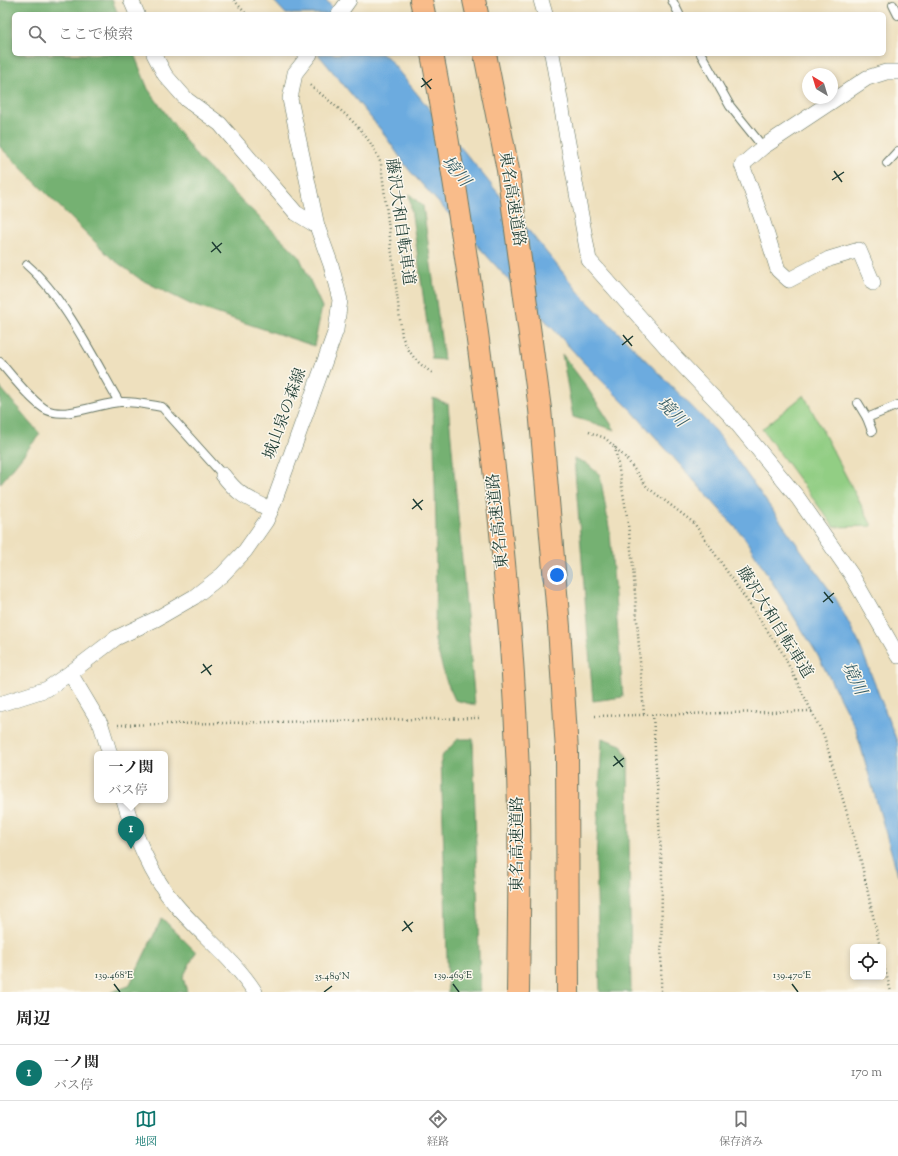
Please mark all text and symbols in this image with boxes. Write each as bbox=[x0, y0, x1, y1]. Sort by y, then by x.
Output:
search box bbox=[12, 12, 886, 56]
icon: search bbox=[26, 23, 48, 45]
text: ここで検索 bbox=[58, 25, 133, 46]
north arrow bbox=[802, 68, 838, 104]
street label: 東名高速道路 bbox=[492, 150, 530, 248]
water label: 境川 bbox=[435, 151, 476, 194]
street label: 藤沢大和自転車道 bbox=[379, 157, 419, 287]
street label: 城山泉の森線 bbox=[259, 365, 313, 463]
water label: 境川 bbox=[650, 392, 693, 435]
street label: 東名高速道路 bbox=[483, 472, 515, 570]
street label: 藤沢大和自転車道 bbox=[730, 563, 818, 683]
your location bbox=[547, 565, 567, 585]
water label: 境川 bbox=[835, 658, 872, 701]
popup bbox=[94, 751, 168, 803]
text: 一ノ関 bbox=[108, 758, 154, 779]
text: バス停 bbox=[108, 782, 148, 800]
street label: 東名高速道路 bbox=[507, 796, 530, 892]
pin: 1 bbox=[118, 816, 144, 849]
map controls bbox=[850, 944, 886, 980]
button: locate bbox=[850, 944, 886, 980]
text: 139.468°E bbox=[95, 968, 133, 983]
text: 139.469°E bbox=[434, 968, 472, 983]
text: 139.470°E bbox=[773, 968, 811, 983]
text: 35.489°N bbox=[314, 969, 350, 984]
text: 周辺 bbox=[16, 1008, 50, 1032]
text: 一ノ関 bbox=[54, 1053, 99, 1074]
text: 1 bbox=[27, 1064, 31, 1082]
text: 170 m bbox=[851, 1064, 882, 1082]
text: バス停 bbox=[54, 1077, 93, 1095]
tab: 地図 bbox=[135, 1108, 157, 1150]
tab: 経路 bbox=[427, 1108, 449, 1150]
tab: 保存済み bbox=[719, 1108, 763, 1150]

